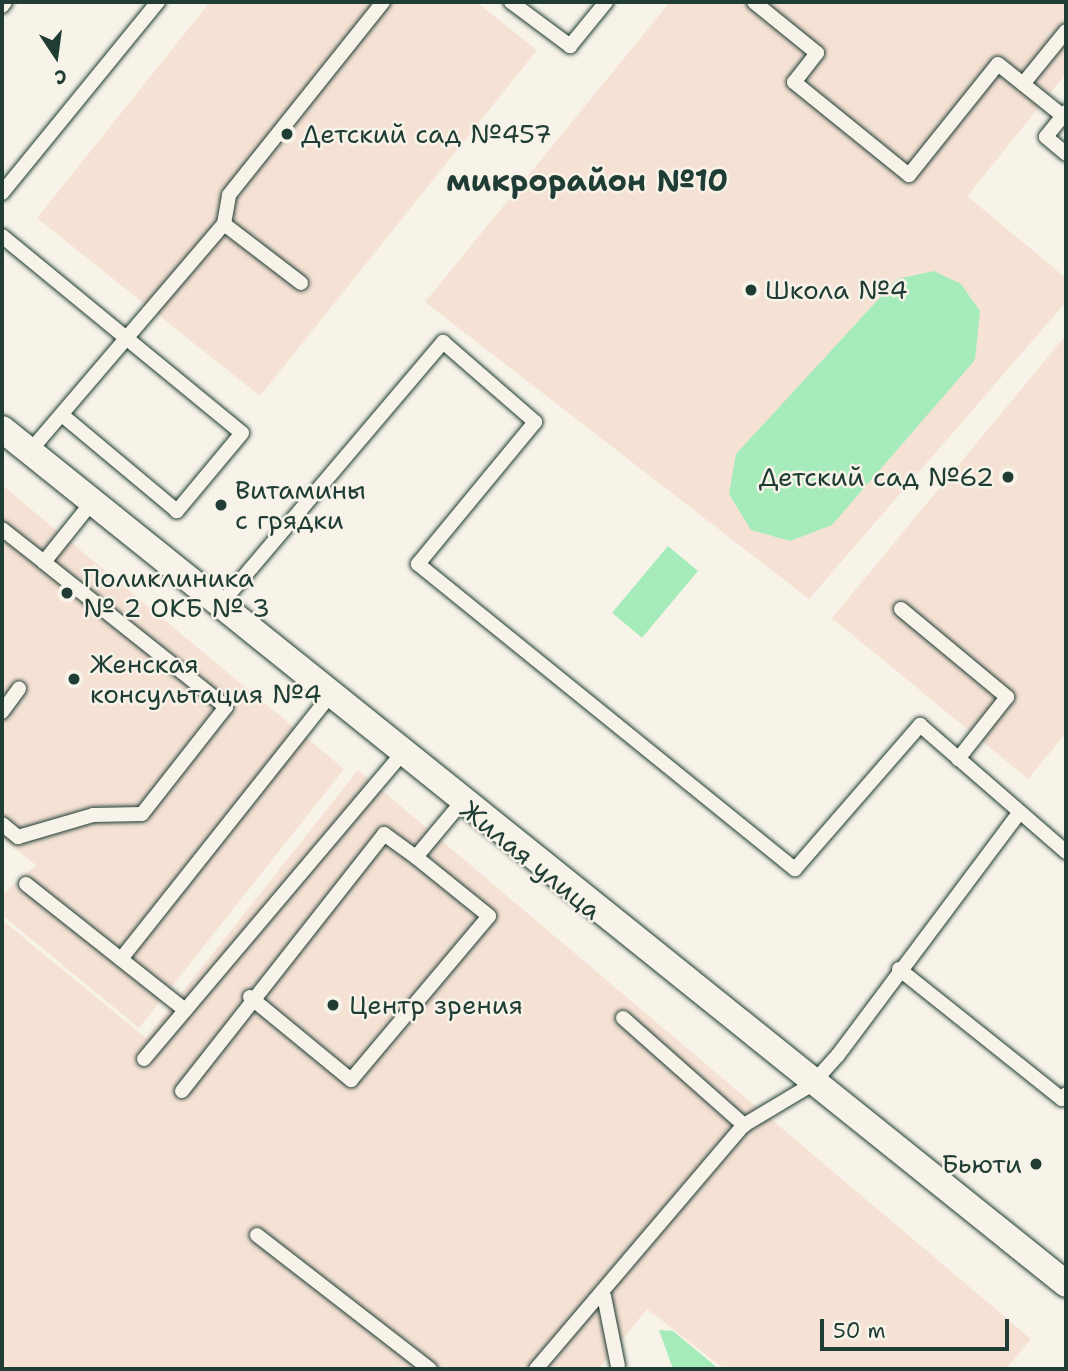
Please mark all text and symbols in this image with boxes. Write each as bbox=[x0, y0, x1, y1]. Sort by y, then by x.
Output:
north arrow bbox=[21, 21, 91, 91]
text: С bbox=[52, 63, 69, 90]
place label: Детский сад №457 bbox=[301, 118, 552, 150]
marker: Детский сад №457 bbox=[279, 126, 295, 142]
district label: микрорайон №10 bbox=[446, 163, 728, 199]
place label: Школа №4 bbox=[765, 274, 908, 306]
marker: Школа №4 bbox=[743, 282, 759, 298]
place label: Детский сад №62 bbox=[759, 461, 994, 493]
marker: Детский сад №62 bbox=[1000, 469, 1016, 485]
place label: Витамины с грядки bbox=[235, 474, 366, 536]
marker: Витамины с грядки bbox=[213, 497, 229, 513]
place label: Поликлиника № 2 ОКБ № 3 bbox=[83, 562, 270, 624]
marker: Поликлиника № 2 ОКБ № 3 bbox=[57, 583, 77, 603]
place label: Женская консультация №4 bbox=[90, 648, 322, 710]
marker: Женская консультация №4 bbox=[64, 669, 84, 689]
street label: Жилая улица bbox=[454, 794, 608, 926]
place label: Центр зрения bbox=[349, 989, 523, 1021]
marker: Центр зрения bbox=[323, 995, 343, 1015]
place label: Бьюти bbox=[941, 1148, 1022, 1180]
marker: Бьюти bbox=[1028, 1156, 1044, 1172]
scale bar bbox=[823, 1304, 1012, 1348]
text: 50 m bbox=[833, 1317, 886, 1345]

